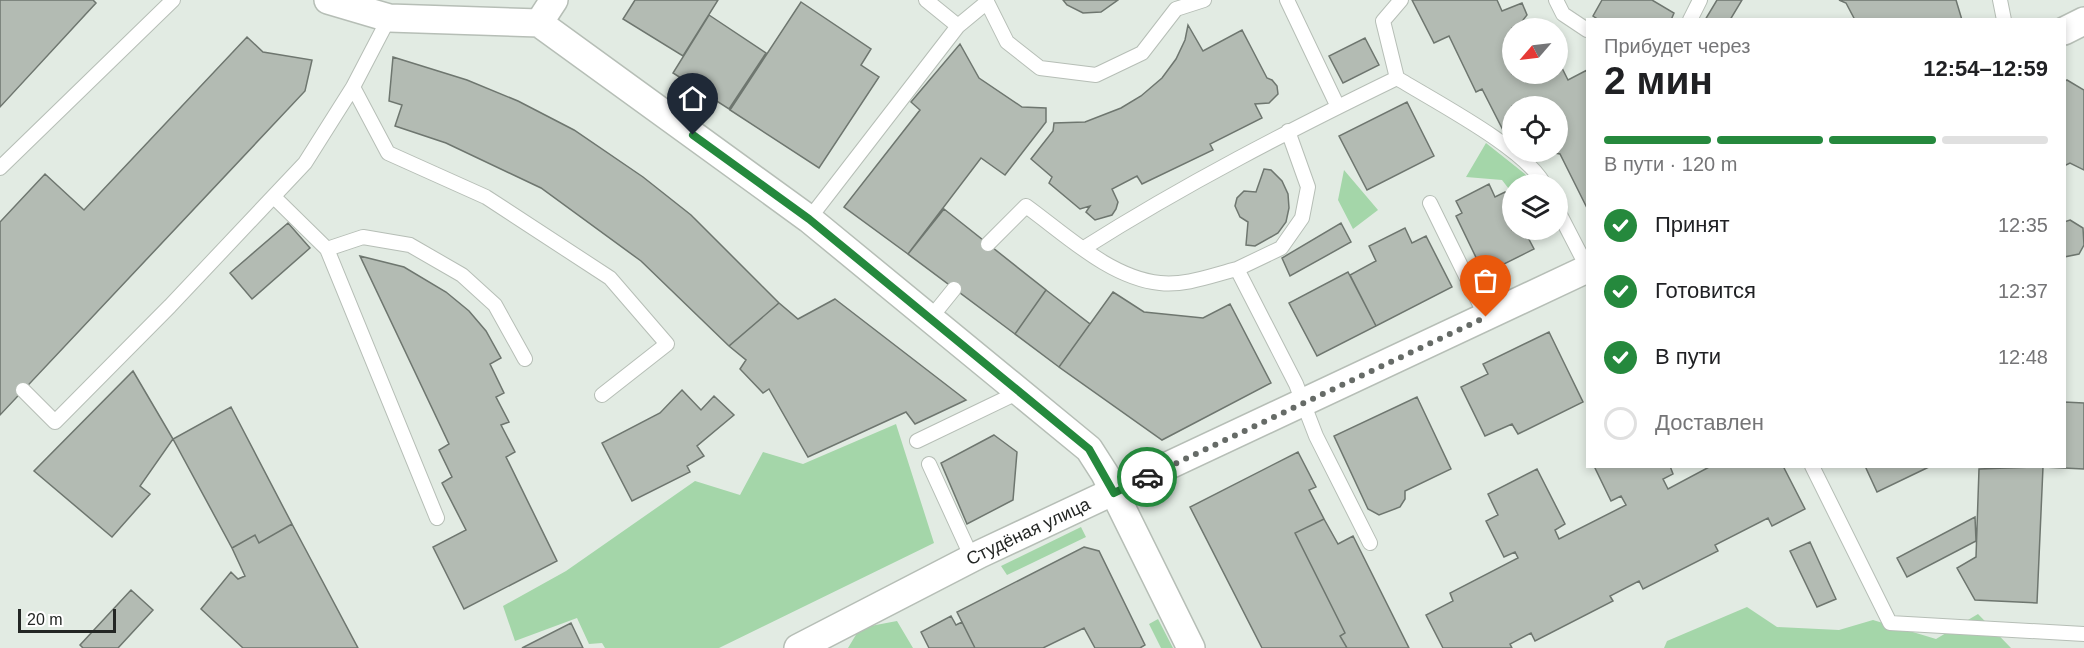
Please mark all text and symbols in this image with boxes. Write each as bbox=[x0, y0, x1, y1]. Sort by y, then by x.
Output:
north arrow bbox=[1502, 18, 1568, 84]
map controls bbox=[1502, 18, 1568, 240]
text: Прибудет через bbox=[1604, 35, 1750, 57]
text: 12:54–12:59 bbox=[1923, 56, 2048, 81]
text: 2 мин bbox=[1604, 59, 1713, 102]
pin bbox=[667, 73, 718, 135]
icon: home bbox=[676, 82, 709, 115]
button: locate bbox=[1502, 96, 1568, 162]
text: В пути · 120 m bbox=[1604, 153, 1737, 175]
button: layers bbox=[1502, 174, 1568, 240]
icon: check bbox=[1604, 209, 1637, 242]
text: Принят bbox=[1655, 212, 1729, 237]
text: 12:35 bbox=[1998, 214, 2048, 236]
pin bbox=[1460, 255, 1511, 317]
icon: bag bbox=[1469, 264, 1502, 297]
icon: check bbox=[1604, 275, 1637, 308]
text: Готовится bbox=[1655, 278, 1756, 303]
text: 12:37 bbox=[1998, 280, 2048, 302]
icon: check bbox=[1604, 341, 1637, 374]
text: В пути bbox=[1655, 344, 1721, 369]
text: 12:48 bbox=[1998, 346, 2048, 368]
text: Доставлен bbox=[1655, 410, 1764, 435]
courier bbox=[1117, 447, 1177, 507]
icon: car bbox=[1131, 461, 1164, 494]
street label: Студёная улица bbox=[963, 493, 1094, 569]
scale bar bbox=[18, 606, 116, 634]
text: 20 m bbox=[27, 611, 63, 628]

